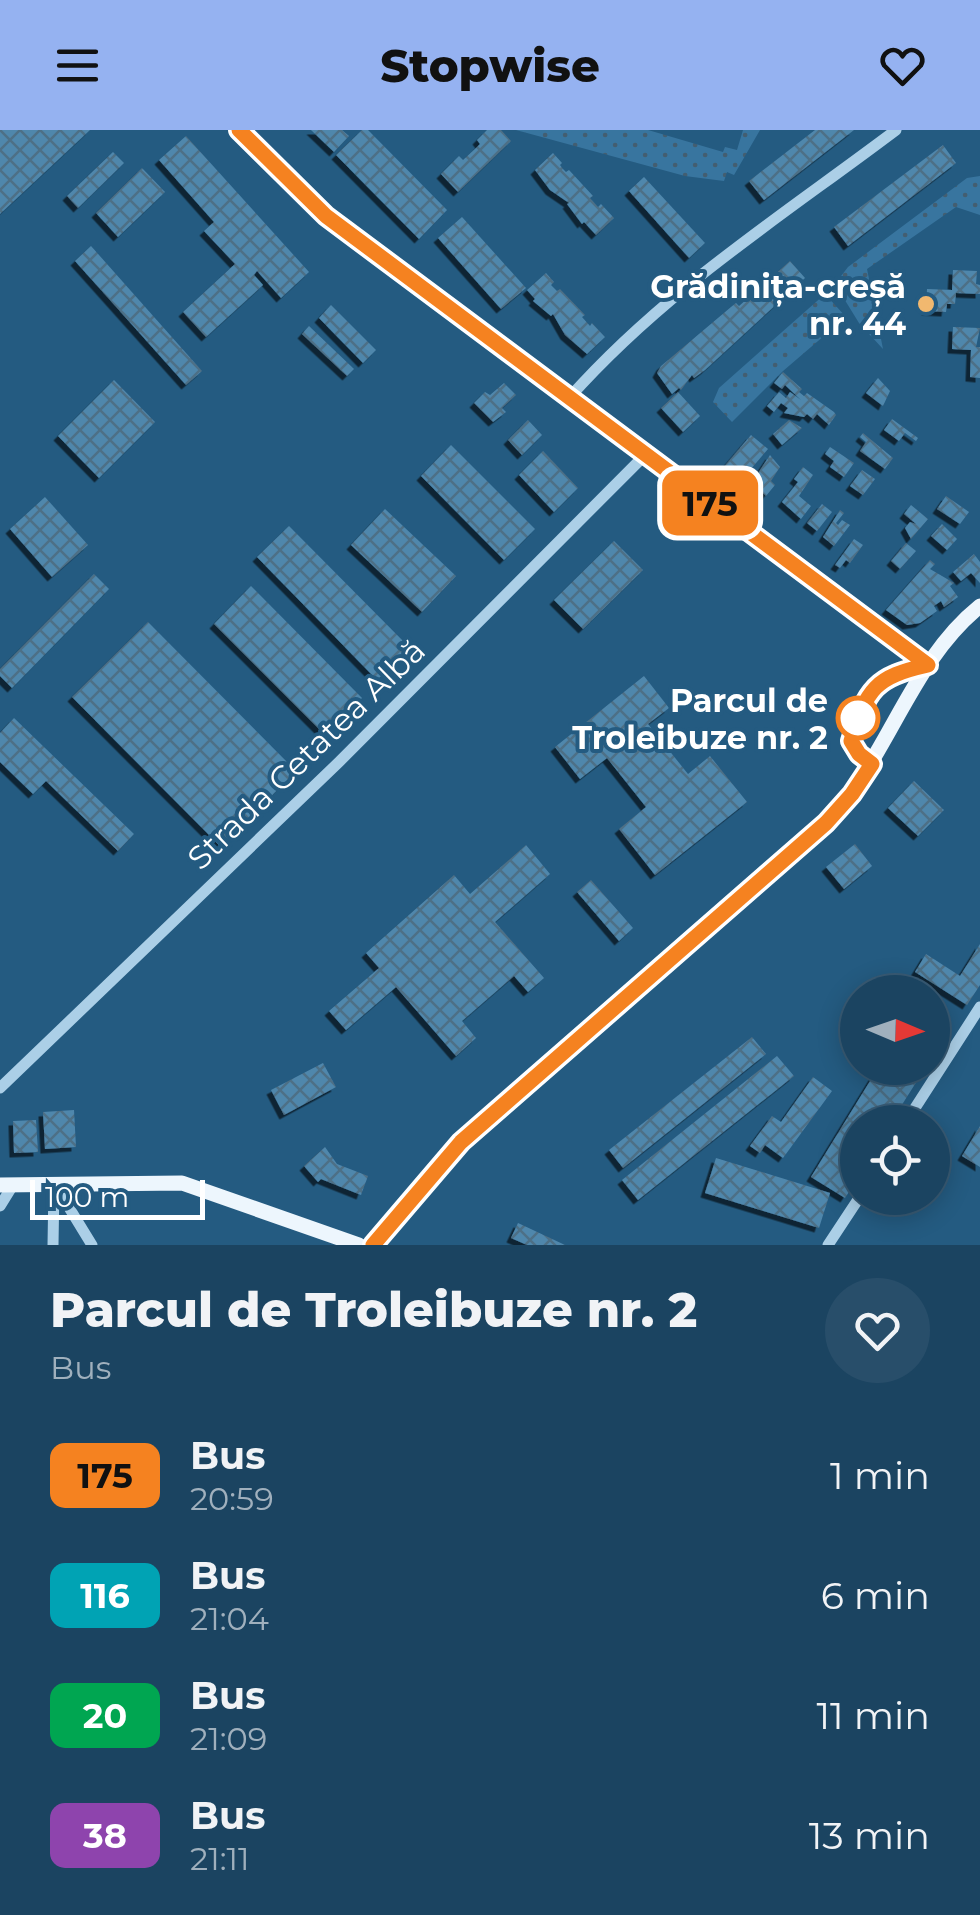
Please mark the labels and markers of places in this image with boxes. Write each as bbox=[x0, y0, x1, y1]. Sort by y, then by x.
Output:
place label: Grădinița-creșă nr. 44 bbox=[650, 267, 906, 343]
marker: Grădinița-creșă nr. 44 bbox=[915, 293, 937, 315]
place label: Parcul de Troleibuze nr. 2 bbox=[572, 681, 828, 757]
marker: Parcul de Troleibuze nr. 2 bbox=[837, 697, 879, 739]

